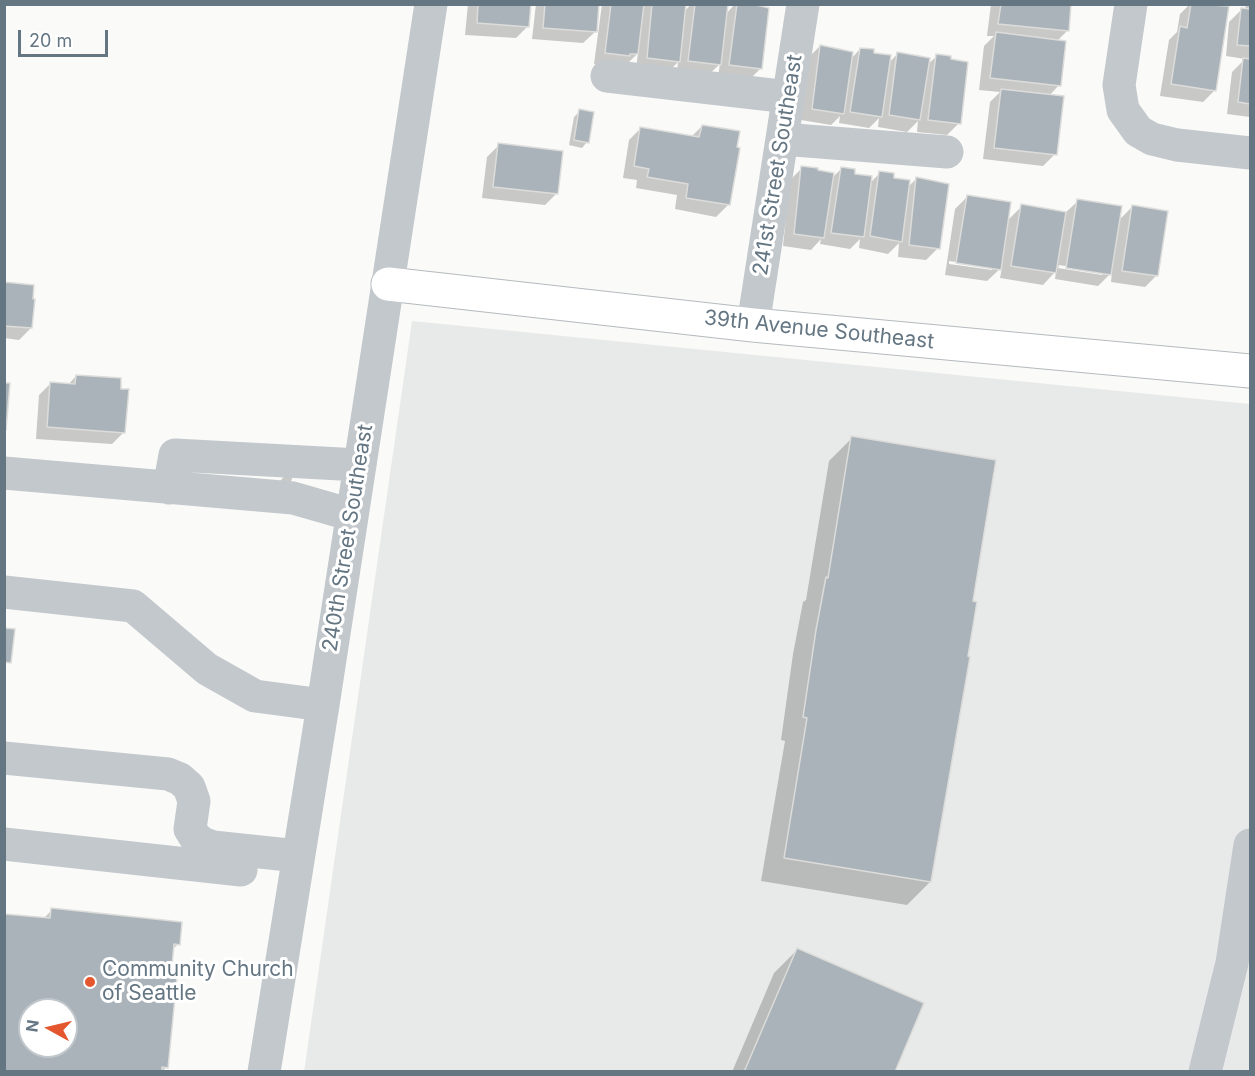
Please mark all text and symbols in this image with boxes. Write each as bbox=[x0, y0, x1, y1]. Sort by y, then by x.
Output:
scale bar bbox=[21, 18, 111, 56]
text: 20 m bbox=[29, 30, 72, 51]
street label: 241st Street Southeast bbox=[748, 53, 808, 277]
street label: 39th Avenue Southeast bbox=[703, 305, 935, 355]
street label: 240th Street Southeast bbox=[318, 422, 378, 654]
place label: Community Church of Seattle bbox=[102, 957, 294, 1007]
marker: Community Church of Seattle bbox=[83, 975, 97, 989]
north arrow bbox=[18, 998, 78, 1058]
text: N bbox=[21, 1018, 43, 1033]

